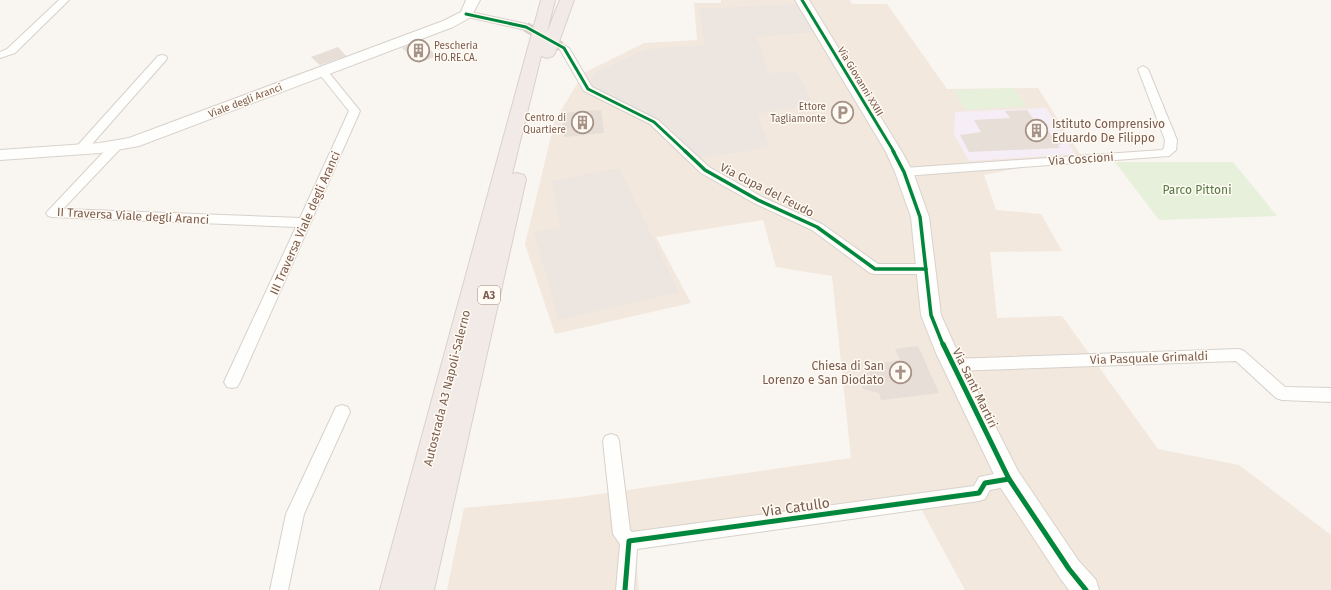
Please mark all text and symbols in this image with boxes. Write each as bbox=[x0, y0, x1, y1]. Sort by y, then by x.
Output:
building icon: Pescheria HO.RE.CA. bbox=[406, 38, 432, 64]
place label: Pescheria HO.RE.CA. bbox=[434, 40, 478, 64]
street label: Via Giovanni XXIII bbox=[835, 45, 885, 118]
street label: Viale degli Aranci bbox=[207, 81, 284, 120]
parking icon: Ettore Tagliamonte bbox=[829, 99, 855, 125]
place label: Ettore Tagliamonte bbox=[770, 101, 826, 125]
building icon: Centro di Quartiere bbox=[569, 110, 595, 136]
place label: Centro di Quartiere bbox=[523, 112, 566, 136]
place label: Istituto Comprensivo Eduardo De Filippo bbox=[1052, 117, 1165, 145]
building icon: Istituto Comprensivo Eduardo De Filippo bbox=[1023, 118, 1049, 144]
street label: III Traversa Viale degli Aranci bbox=[267, 149, 343, 297]
street label: Via Coscioni bbox=[1048, 150, 1114, 168]
street label: Via Cupa del Feudo bbox=[718, 160, 816, 220]
park label: Parco Pittoni bbox=[1162, 183, 1232, 197]
street label: II Traversa Viale degli Aranci bbox=[57, 205, 209, 227]
road number: A3 bbox=[478, 286, 500, 304]
street label: Autostrada A3 Napoli-Salerno bbox=[421, 309, 473, 467]
street label: Via Santi Martiri bbox=[950, 346, 1000, 430]
street label: Via Pasquale Grimaldi bbox=[1090, 349, 1208, 367]
place label: Chiesa di San Lorenzo e San Diodato bbox=[762, 359, 884, 387]
church icon: Chiesa di San Lorenzo e San Diodato bbox=[887, 360, 913, 386]
street label: Via Catullo bbox=[761, 494, 831, 521]

